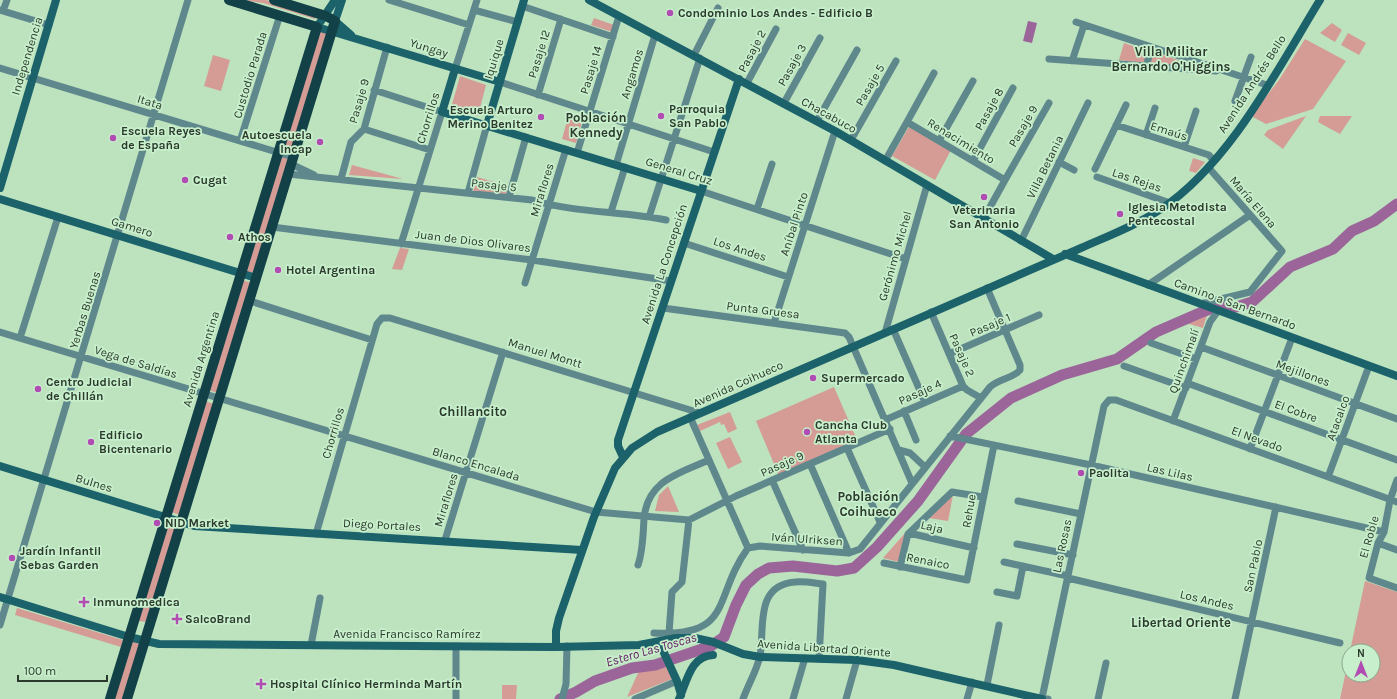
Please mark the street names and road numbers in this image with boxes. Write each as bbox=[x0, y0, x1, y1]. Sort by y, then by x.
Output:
street label: Independencia bbox=[8, 15, 46, 97]
street label: Pasaje 2 bbox=[735, 27, 769, 75]
street label: Pasaje 12 bbox=[525, 28, 553, 80]
street label: Custodio Parada bbox=[230, 30, 270, 120]
street label: Avenida Andrés Bello bbox=[1215, 32, 1289, 136]
street label: Yungay bbox=[408, 36, 450, 61]
street label: Iquique bbox=[481, 37, 507, 81]
street label: Pasaje 3 bbox=[775, 41, 809, 89]
street label: Pasaje 14 bbox=[577, 44, 605, 96]
street label: Angamos bbox=[618, 47, 646, 101]
street label: Pasaje 5 bbox=[853, 62, 888, 108]
street label: Pasaje 9 bbox=[346, 77, 372, 125]
street label: Pasaje 8 bbox=[972, 85, 1006, 133]
street label: Chorrillos bbox=[414, 91, 442, 145]
street label: Itata bbox=[136, 92, 164, 112]
street label: Chacabuco bbox=[799, 94, 859, 136]
street label: Pasaje 9 bbox=[1005, 103, 1041, 149]
street label: Renacimiento bbox=[925, 115, 997, 167]
street label: Emaús bbox=[1149, 118, 1189, 144]
street label: Villa Betania bbox=[1024, 133, 1066, 201]
street label: General Cruz bbox=[644, 154, 714, 188]
street label: Miraflores bbox=[527, 161, 557, 219]
street label: Las Rejas bbox=[1110, 165, 1164, 195]
street label: María Elena bbox=[1227, 173, 1279, 231]
street label: Pasaje 5 bbox=[471, 176, 518, 194]
street label: Aníbal Pinto bbox=[777, 190, 811, 258]
street label: Avenida La Concepción bbox=[638, 202, 690, 326]
street label: Gerónimo Michel bbox=[875, 209, 915, 303]
street label: Gamero bbox=[110, 214, 154, 240]
street label: Juan de Dios Olivares bbox=[414, 227, 532, 255]
street label: Los Andes bbox=[712, 234, 768, 264]
street label: Yerbas Buenas bbox=[67, 270, 103, 350]
street label: Camino a San Bernardo bbox=[1172, 275, 1298, 333]
street label: Punta Gruesa bbox=[726, 299, 800, 321]
street label: Avenida Argentina bbox=[180, 309, 222, 409]
street label: Pasaje 1 bbox=[968, 310, 1012, 340]
street label: Quinchimalí bbox=[1166, 326, 1202, 395]
street label: Pasaje 2 bbox=[946, 331, 978, 379]
street label: Manuel Montt bbox=[506, 335, 584, 371]
street label: Vega de Saldías bbox=[93, 343, 179, 381]
street label: Mejillones bbox=[1274, 357, 1332, 389]
street label: Avenida Coihueco bbox=[691, 358, 785, 410]
street label: Pasaje 4 bbox=[896, 376, 944, 408]
street label: Atacalco bbox=[1323, 394, 1353, 442]
street label: El Cobre bbox=[1273, 397, 1319, 425]
street label: Chorrillos bbox=[319, 406, 347, 460]
street label: El Nevado bbox=[1229, 423, 1285, 455]
street label: Blanco Encalada bbox=[431, 444, 521, 484]
street label: Pasaje 9 bbox=[758, 448, 806, 480]
street label: Las Lilas bbox=[1146, 460, 1194, 484]
street label: Bulnes bbox=[74, 471, 114, 495]
street label: Miraflores bbox=[431, 471, 461, 529]
street label: Rehue bbox=[959, 493, 979, 529]
street label: El Roble bbox=[1356, 514, 1382, 560]
street label: Diego Portales bbox=[343, 516, 421, 534]
street label: Laja bbox=[919, 518, 945, 536]
street label: Las Rosas bbox=[1049, 518, 1075, 574]
street label: Iván Ulriksen bbox=[771, 530, 843, 548]
street label: San Pablo bbox=[1241, 538, 1265, 594]
street label: Renaico bbox=[905, 550, 951, 572]
street label: Los Andes bbox=[1179, 587, 1235, 613]
street label: Avenida Francisco Ramírez bbox=[333, 627, 481, 641]
street label: Avenida Libertad Oriente bbox=[757, 636, 891, 660]

